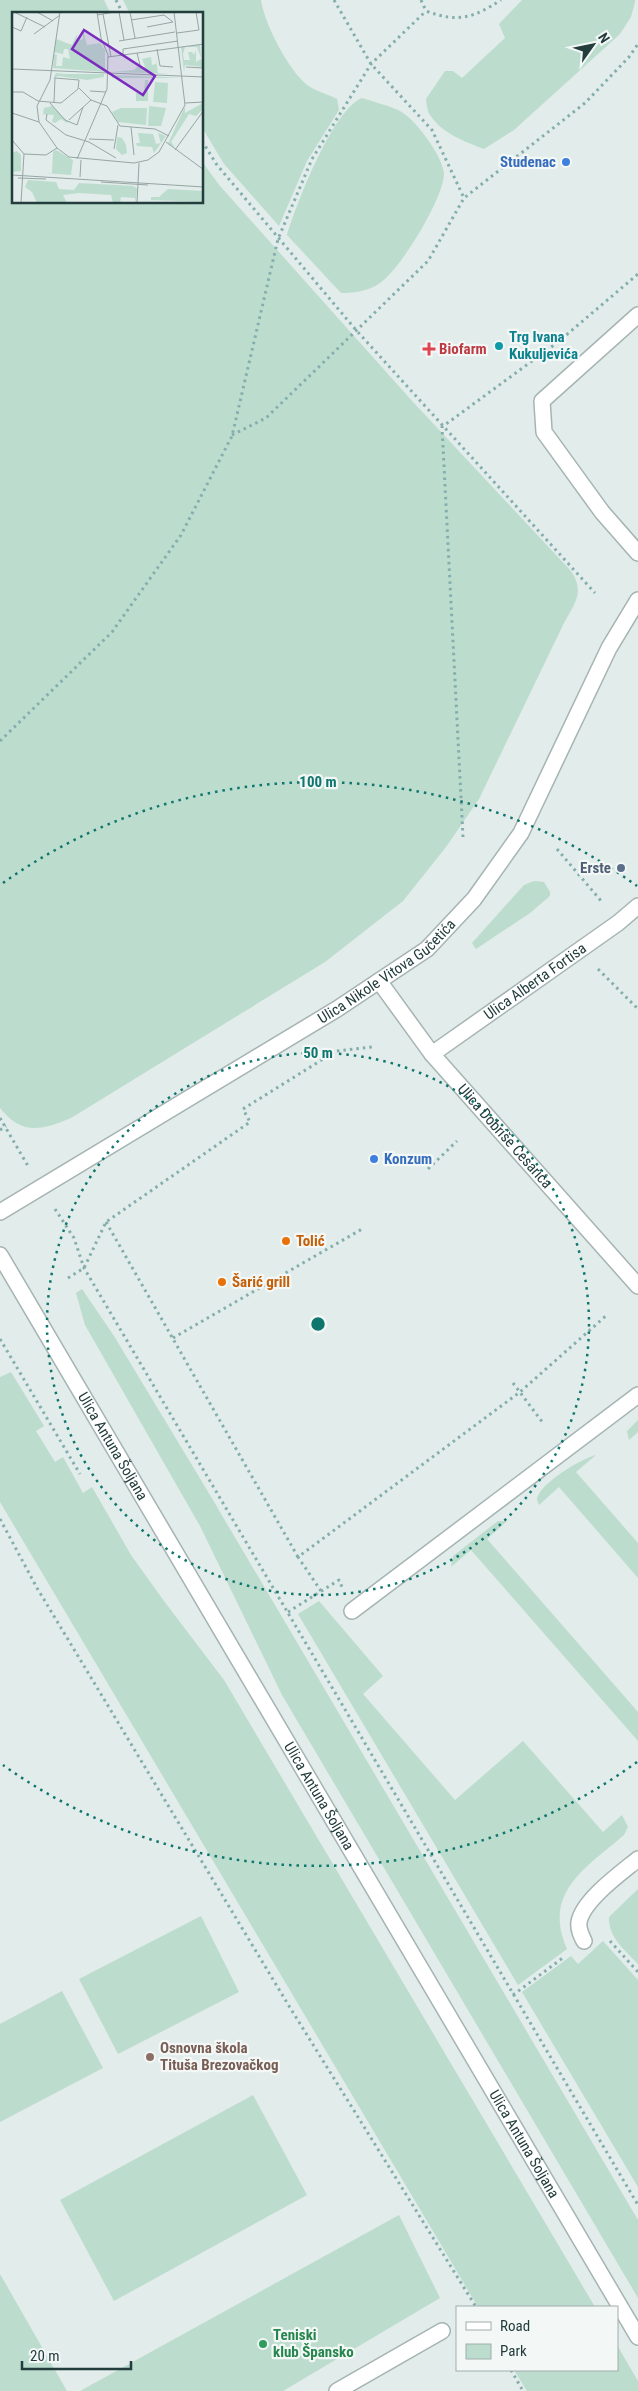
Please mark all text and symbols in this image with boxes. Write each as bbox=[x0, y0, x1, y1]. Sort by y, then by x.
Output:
inset map bbox=[12, 12, 204, 204]
north arrow bbox=[568, 20, 618, 70]
text: N bbox=[595, 30, 613, 46]
place label: Studenac bbox=[500, 153, 556, 171]
marker: Studenac bbox=[560, 156, 572, 168]
place label: Trg Ivana Kukuljevića bbox=[509, 328, 578, 363]
place label: Biofarm bbox=[439, 340, 487, 358]
marker: Trg Ivana Kukuljevića bbox=[493, 340, 505, 352]
marker: Biofarm bbox=[423, 343, 435, 355]
text: 100 m bbox=[299, 773, 337, 791]
place label: Erste bbox=[580, 859, 611, 877]
marker: Erste bbox=[615, 862, 627, 874]
street label: Ulica Nikole Vitova Gučetića bbox=[315, 915, 459, 1027]
street label: Ulica Alberta Fortisa bbox=[480, 939, 590, 1024]
text: 50 m bbox=[303, 1044, 333, 1062]
street label: Ulica Dobriše Cesarića bbox=[454, 1080, 556, 1192]
place label: Konzum bbox=[384, 1150, 432, 1168]
marker: Konzum bbox=[368, 1153, 380, 1165]
place label: Tolić bbox=[296, 1232, 325, 1250]
marker: Tolić bbox=[280, 1235, 292, 1247]
place label: Šarić grill bbox=[232, 1273, 290, 1291]
marker: Šarić grill bbox=[216, 1276, 228, 1288]
centre of rings bbox=[309, 1315, 327, 1333]
street label: Ulica Antuna Šoljana bbox=[74, 1389, 152, 1503]
street label: Ulica Antuna Šoljana bbox=[280, 1739, 358, 1853]
place label: Osnovna škola Tituša Brezovačkog bbox=[160, 2039, 278, 2074]
marker: Osnovna škola Tituša Brezovačkog bbox=[144, 2051, 156, 2063]
street label: Ulica Antuna Šoljana bbox=[485, 2087, 563, 2201]
legend bbox=[456, 2306, 618, 2371]
text: Road bbox=[500, 2317, 530, 2335]
place label: Teniski klub Špansko bbox=[273, 2326, 354, 2361]
scale bar bbox=[22, 2338, 131, 2370]
marker: Teniski klub Špansko bbox=[257, 2338, 269, 2350]
text: Park bbox=[500, 2342, 527, 2360]
text: 20 m bbox=[30, 2347, 60, 2365]

